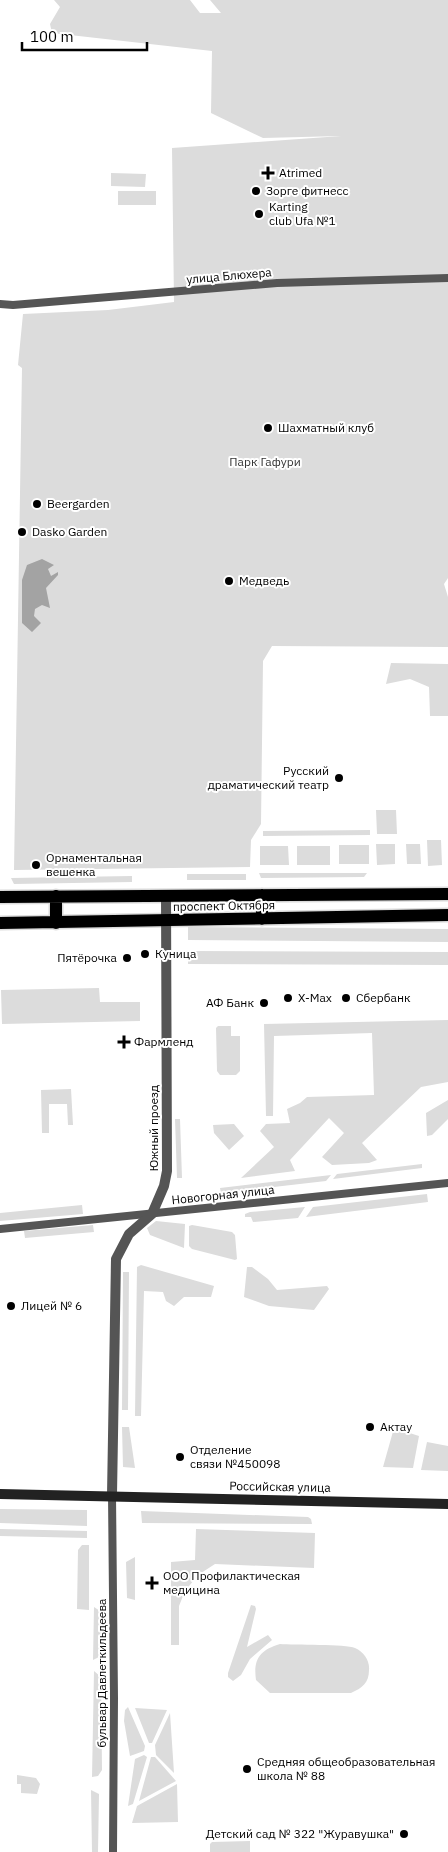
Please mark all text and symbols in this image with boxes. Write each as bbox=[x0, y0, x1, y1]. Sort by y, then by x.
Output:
scale bar bbox=[22, 20, 148, 52]
text: 100 m bbox=[30, 27, 74, 46]
place label: Atrimed bbox=[279, 165, 322, 180]
marker: Atrimed bbox=[261, 166, 275, 180]
place label: Зорге фитнесс bbox=[266, 183, 349, 198]
marker: Зорге фитнесс bbox=[250, 185, 262, 197]
place label: Karting club Ufa №1 bbox=[269, 199, 336, 228]
marker: Karting club Ufa №1 bbox=[253, 208, 265, 220]
street label: улица Блюхера bbox=[186, 264, 273, 287]
place label: Шахматный клуб bbox=[278, 420, 374, 435]
marker: Шахматный клуб bbox=[262, 422, 274, 434]
park label: Парк Гафури bbox=[229, 454, 301, 469]
place label: Beergarden bbox=[47, 496, 110, 511]
marker: Beergarden bbox=[31, 498, 43, 510]
place label: Dasko Garden bbox=[32, 524, 107, 539]
marker: Dasko Garden bbox=[16, 526, 28, 538]
place label: Медведь bbox=[239, 573, 289, 588]
marker: Медведь bbox=[223, 575, 235, 587]
place label: Русский драматический театр bbox=[208, 763, 329, 792]
marker: Русский драматический театр bbox=[333, 772, 345, 784]
place label: Орнаментальная вешенка bbox=[46, 850, 142, 879]
marker: Орнаментальная вешенка bbox=[30, 859, 42, 871]
street label: проспект Октября bbox=[173, 897, 275, 914]
place label: Куница bbox=[155, 946, 197, 961]
marker: Куница bbox=[139, 948, 151, 960]
place label: Пятёрочка bbox=[57, 950, 118, 965]
marker: Пятёрочка bbox=[121, 952, 133, 964]
place label: X-Max bbox=[298, 990, 332, 1005]
place label: Сбербанк bbox=[356, 990, 411, 1005]
marker: X-Max bbox=[282, 992, 294, 1004]
marker: Сбербанк bbox=[340, 992, 352, 1004]
place label: АФ Банк bbox=[206, 995, 254, 1010]
marker: АФ Банк bbox=[258, 997, 270, 1009]
place label: Фармленд bbox=[134, 1034, 193, 1049]
marker: Фармленд bbox=[118, 1036, 130, 1048]
street label: Южный проезд bbox=[146, 1085, 161, 1171]
street label: Новогорная улица bbox=[171, 1182, 276, 1207]
place label: Лицей № 6 bbox=[21, 1298, 82, 1313]
marker: Лицей № 6 bbox=[5, 1300, 17, 1312]
place label: Актау bbox=[380, 1419, 412, 1434]
marker: Актау bbox=[364, 1421, 376, 1433]
place label: Отделение связи №450098 bbox=[190, 1442, 281, 1471]
marker: Отделение связи №450098 bbox=[174, 1451, 186, 1463]
street label: Российская улица bbox=[229, 1478, 331, 1495]
place label: ООО Профилактическая медицина bbox=[163, 1568, 300, 1597]
marker: ООО Профилактическая медицина bbox=[145, 1576, 159, 1590]
street label: бульвар Давлеткильдеева bbox=[94, 1598, 109, 1748]
place label: Средняя общеобразовательная школа № 88 bbox=[257, 1754, 435, 1783]
marker: Средняя общеобразовательная школа № 88 bbox=[241, 1763, 253, 1775]
place label: Детский сад № 322 "Журавушка" bbox=[206, 1826, 394, 1841]
marker: Детский сад № 322 "Журавушка" bbox=[398, 1828, 410, 1840]

